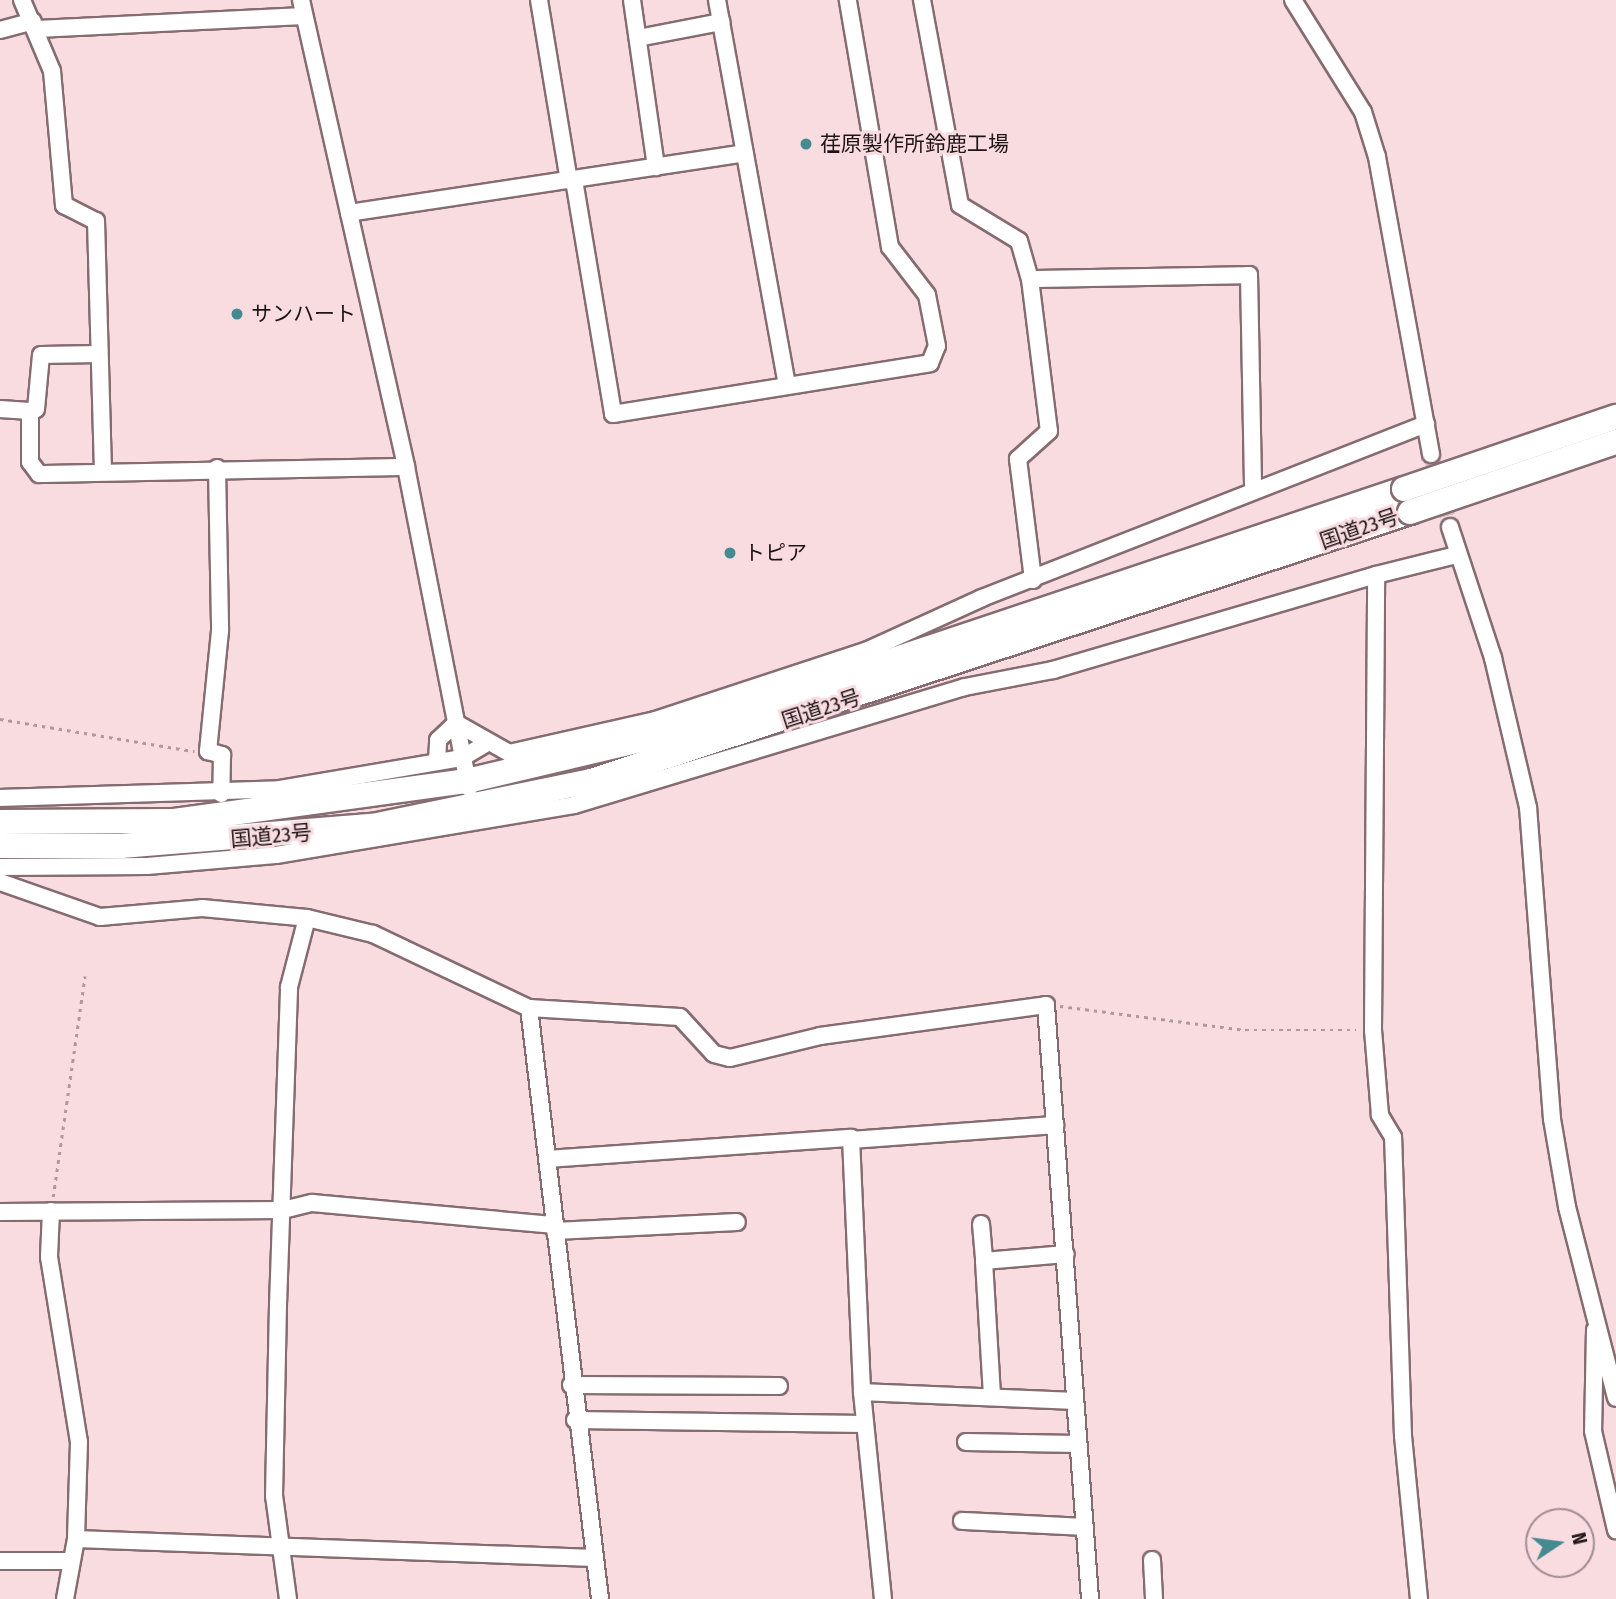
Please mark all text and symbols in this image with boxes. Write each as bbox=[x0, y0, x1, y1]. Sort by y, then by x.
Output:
place label: 荏原製作所鈴鹿工場 bbox=[820, 131, 1009, 157]
marker: 荏原製作所鈴鹿工場 bbox=[798, 136, 814, 152]
place label: サンハート bbox=[251, 301, 356, 327]
marker: サンハート bbox=[229, 306, 245, 322]
street label: 国道23号 bbox=[1316, 504, 1402, 554]
place label: トピア bbox=[744, 540, 807, 566]
marker: トピア bbox=[722, 545, 738, 561]
street label: 国道23号 bbox=[778, 684, 864, 734]
street label: 国道23号 bbox=[229, 820, 313, 852]
north arrow bbox=[1525, 1508, 1595, 1578]
text: N bbox=[1567, 1530, 1591, 1547]

